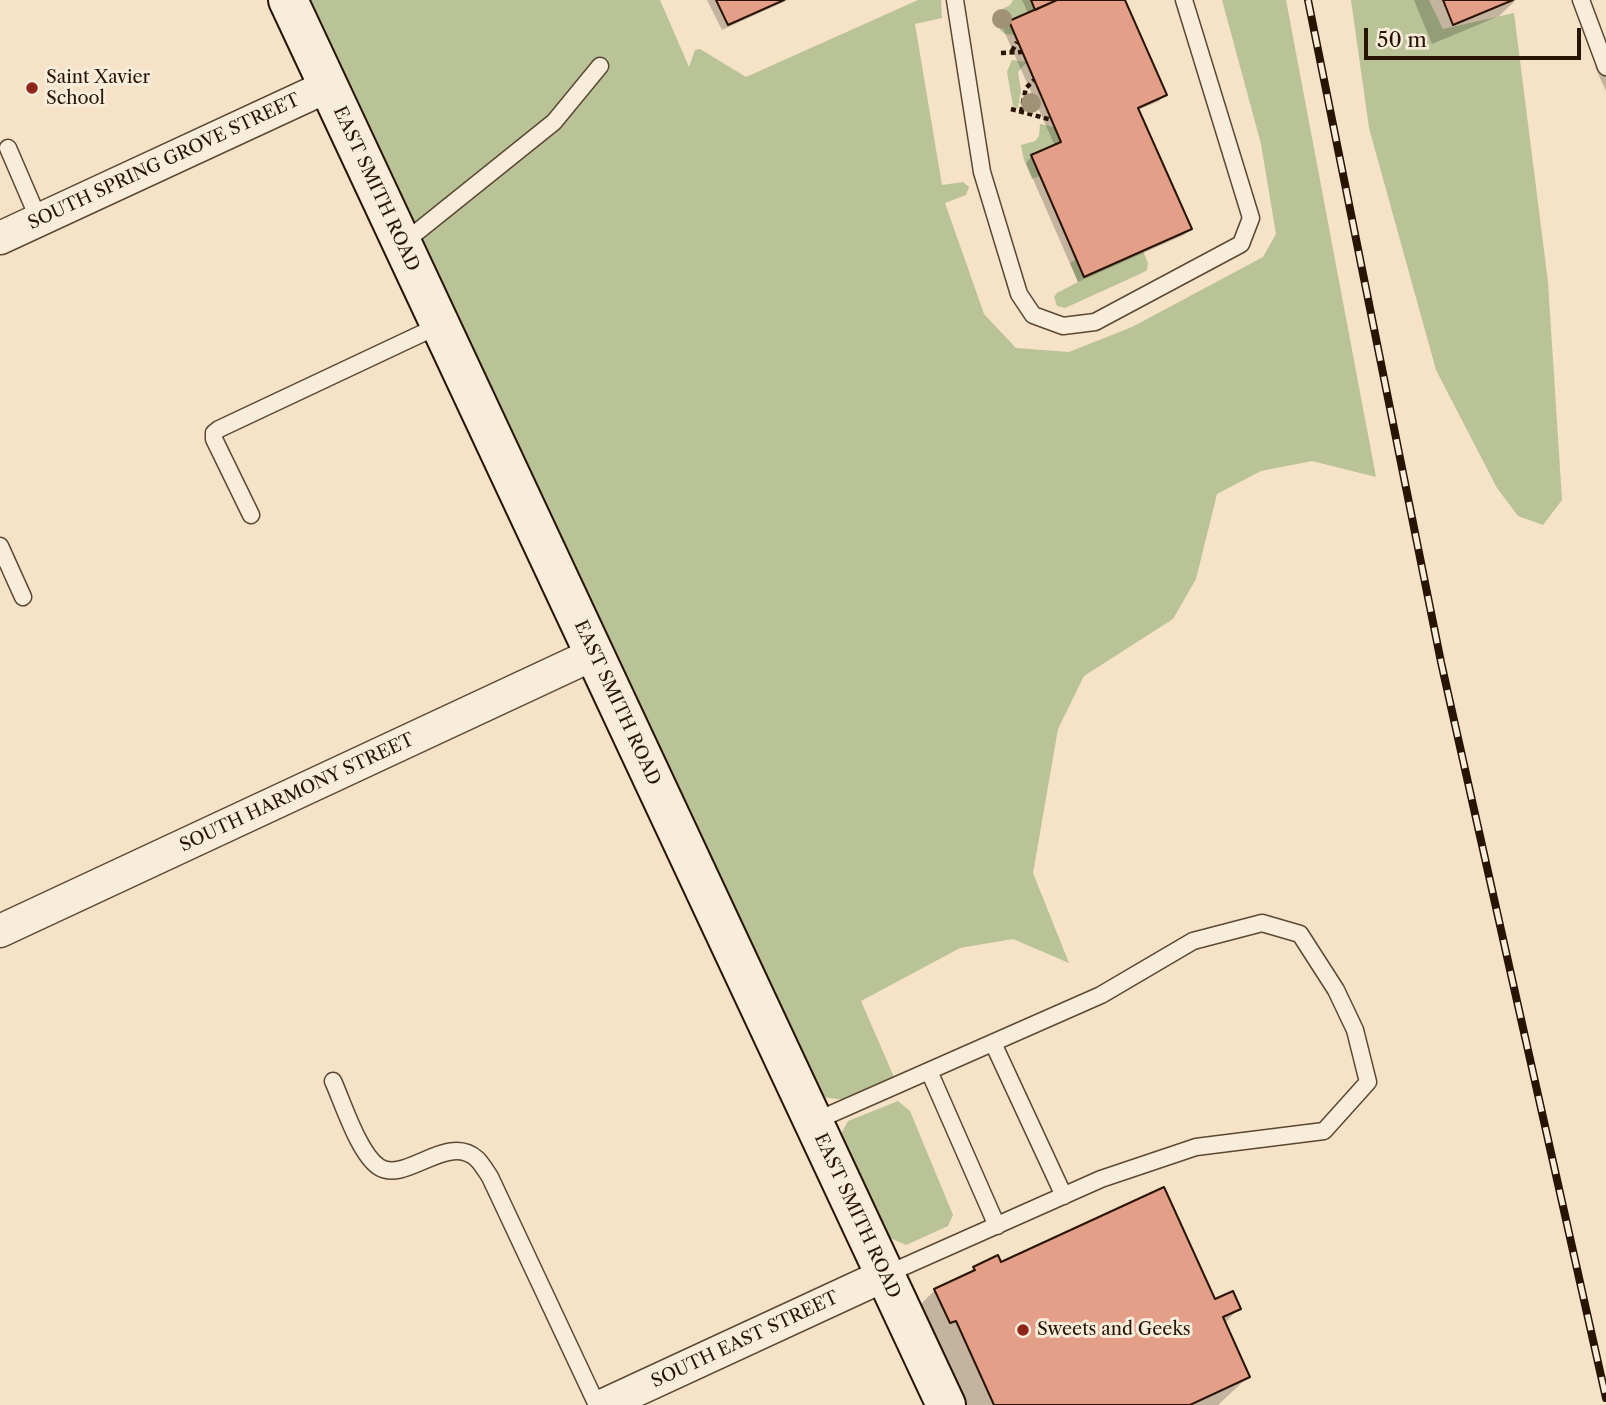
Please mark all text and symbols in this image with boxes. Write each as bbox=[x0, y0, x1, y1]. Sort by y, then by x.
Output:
scale bar bbox=[1368, 14, 1585, 58]
text: 50 m bbox=[1377, 27, 1427, 52]
place label: Saint Xavier School bbox=[46, 67, 150, 110]
marker: Saint Xavier School bbox=[24, 80, 40, 96]
street label: SOUTH SPRING GROVE STREET bbox=[25, 89, 303, 235]
street label: EAST SMITH ROAD bbox=[328, 103, 424, 275]
street label: EAST SMITH ROAD bbox=[569, 617, 665, 789]
street label: SOUTH HARMONY STREET bbox=[176, 729, 418, 857]
street label: EAST SMITH ROAD bbox=[809, 1130, 905, 1302]
street label: SOUTH EAST STREET bbox=[648, 1287, 842, 1393]
place label: Sweets and Geeks bbox=[1037, 1319, 1191, 1341]
marker: Sweets and Geeks bbox=[1015, 1322, 1031, 1338]

